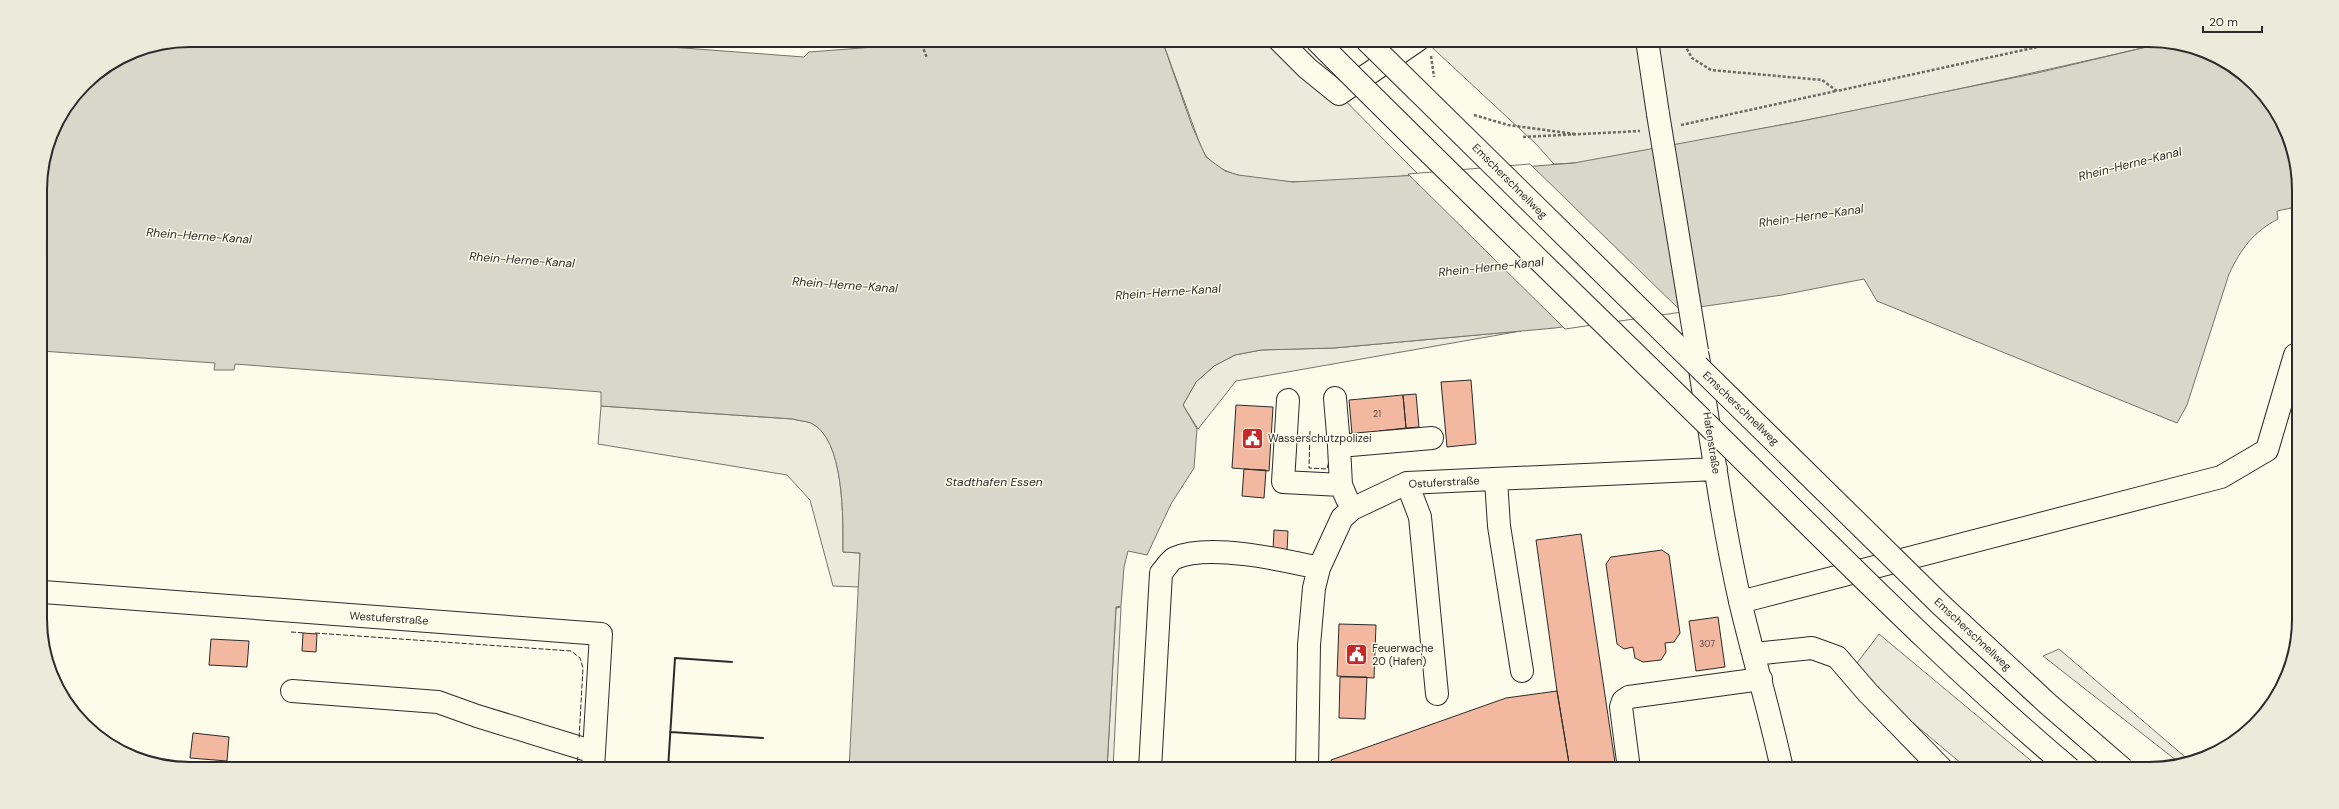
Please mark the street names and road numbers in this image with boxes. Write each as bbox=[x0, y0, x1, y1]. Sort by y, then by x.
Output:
street label: Emscherschnellweg bbox=[1469, 140, 1551, 222]
street label: Emscherschnellweg bbox=[1700, 368, 1782, 448]
street label: Hafenstraße bbox=[1700, 411, 1724, 475]
street label: Ostuferstraße bbox=[1408, 473, 1480, 491]
street label: Emscherschnellweg bbox=[1931, 595, 2015, 673]
street label: Westuferstraße bbox=[349, 608, 429, 628]

